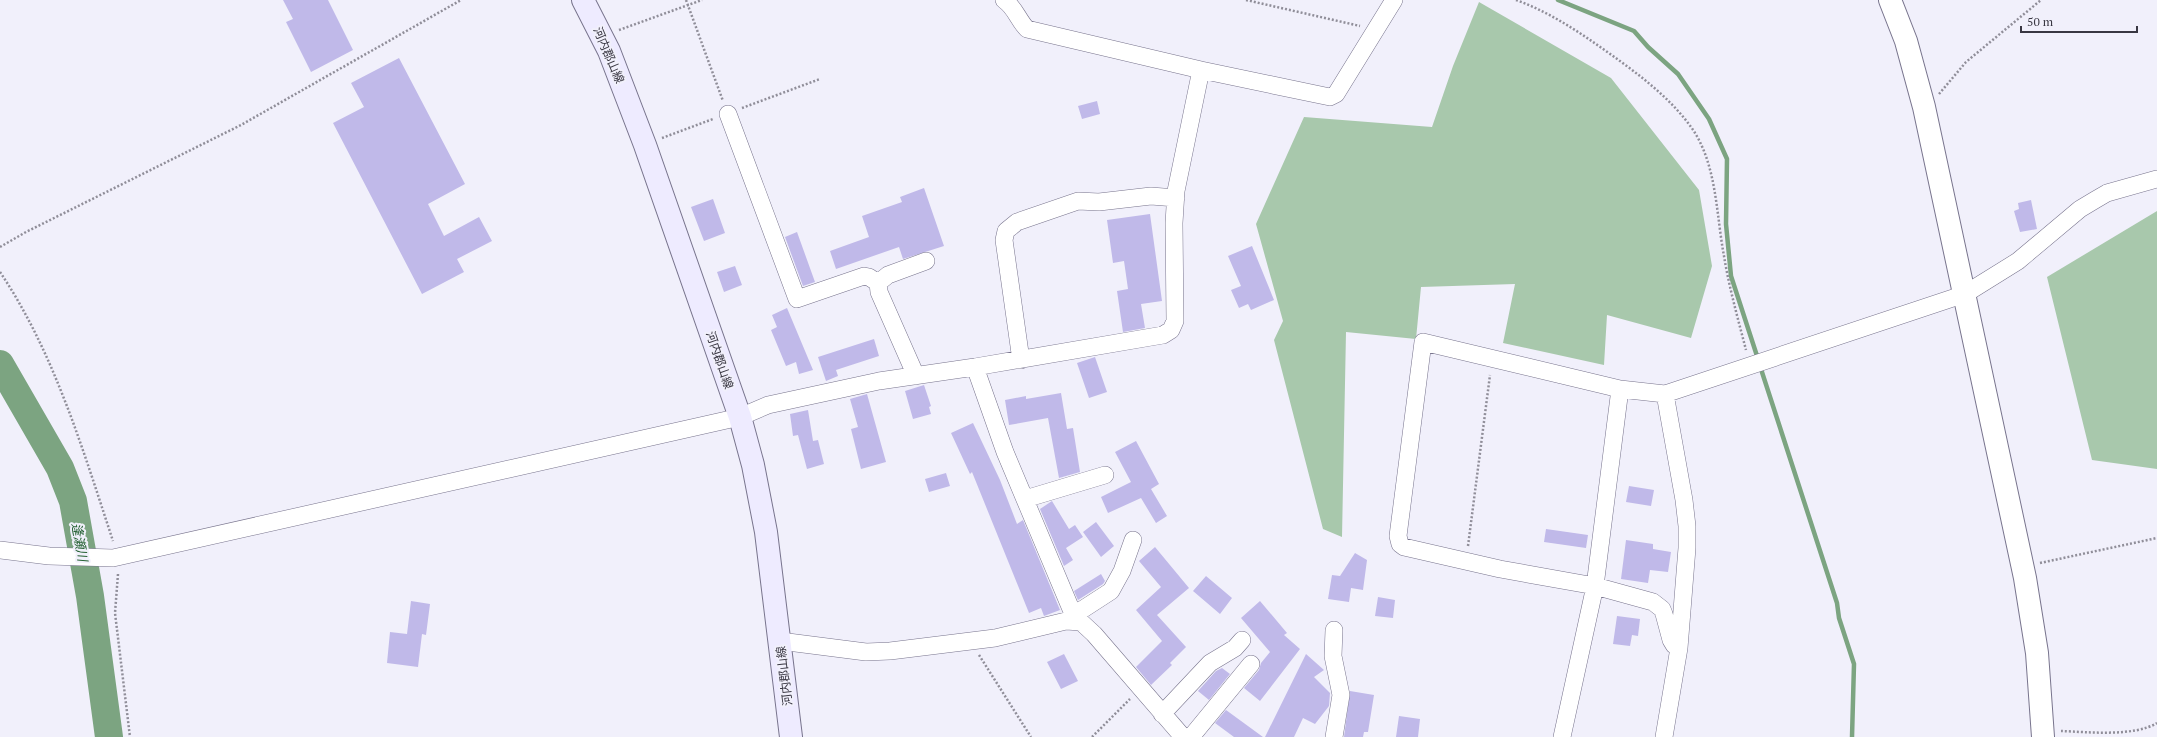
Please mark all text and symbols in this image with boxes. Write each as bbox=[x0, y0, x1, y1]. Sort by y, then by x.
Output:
scale bar bbox=[2021, 8, 2137, 34]
text: 50 m bbox=[2027, 14, 2054, 29]
street label: 河内郡山線 bbox=[590, 24, 628, 86]
street label: 河内郡山線 bbox=[703, 329, 737, 391]
water label: 逢瀬川 bbox=[68, 521, 93, 565]
street label: 河内郡山線 bbox=[773, 645, 795, 707]

